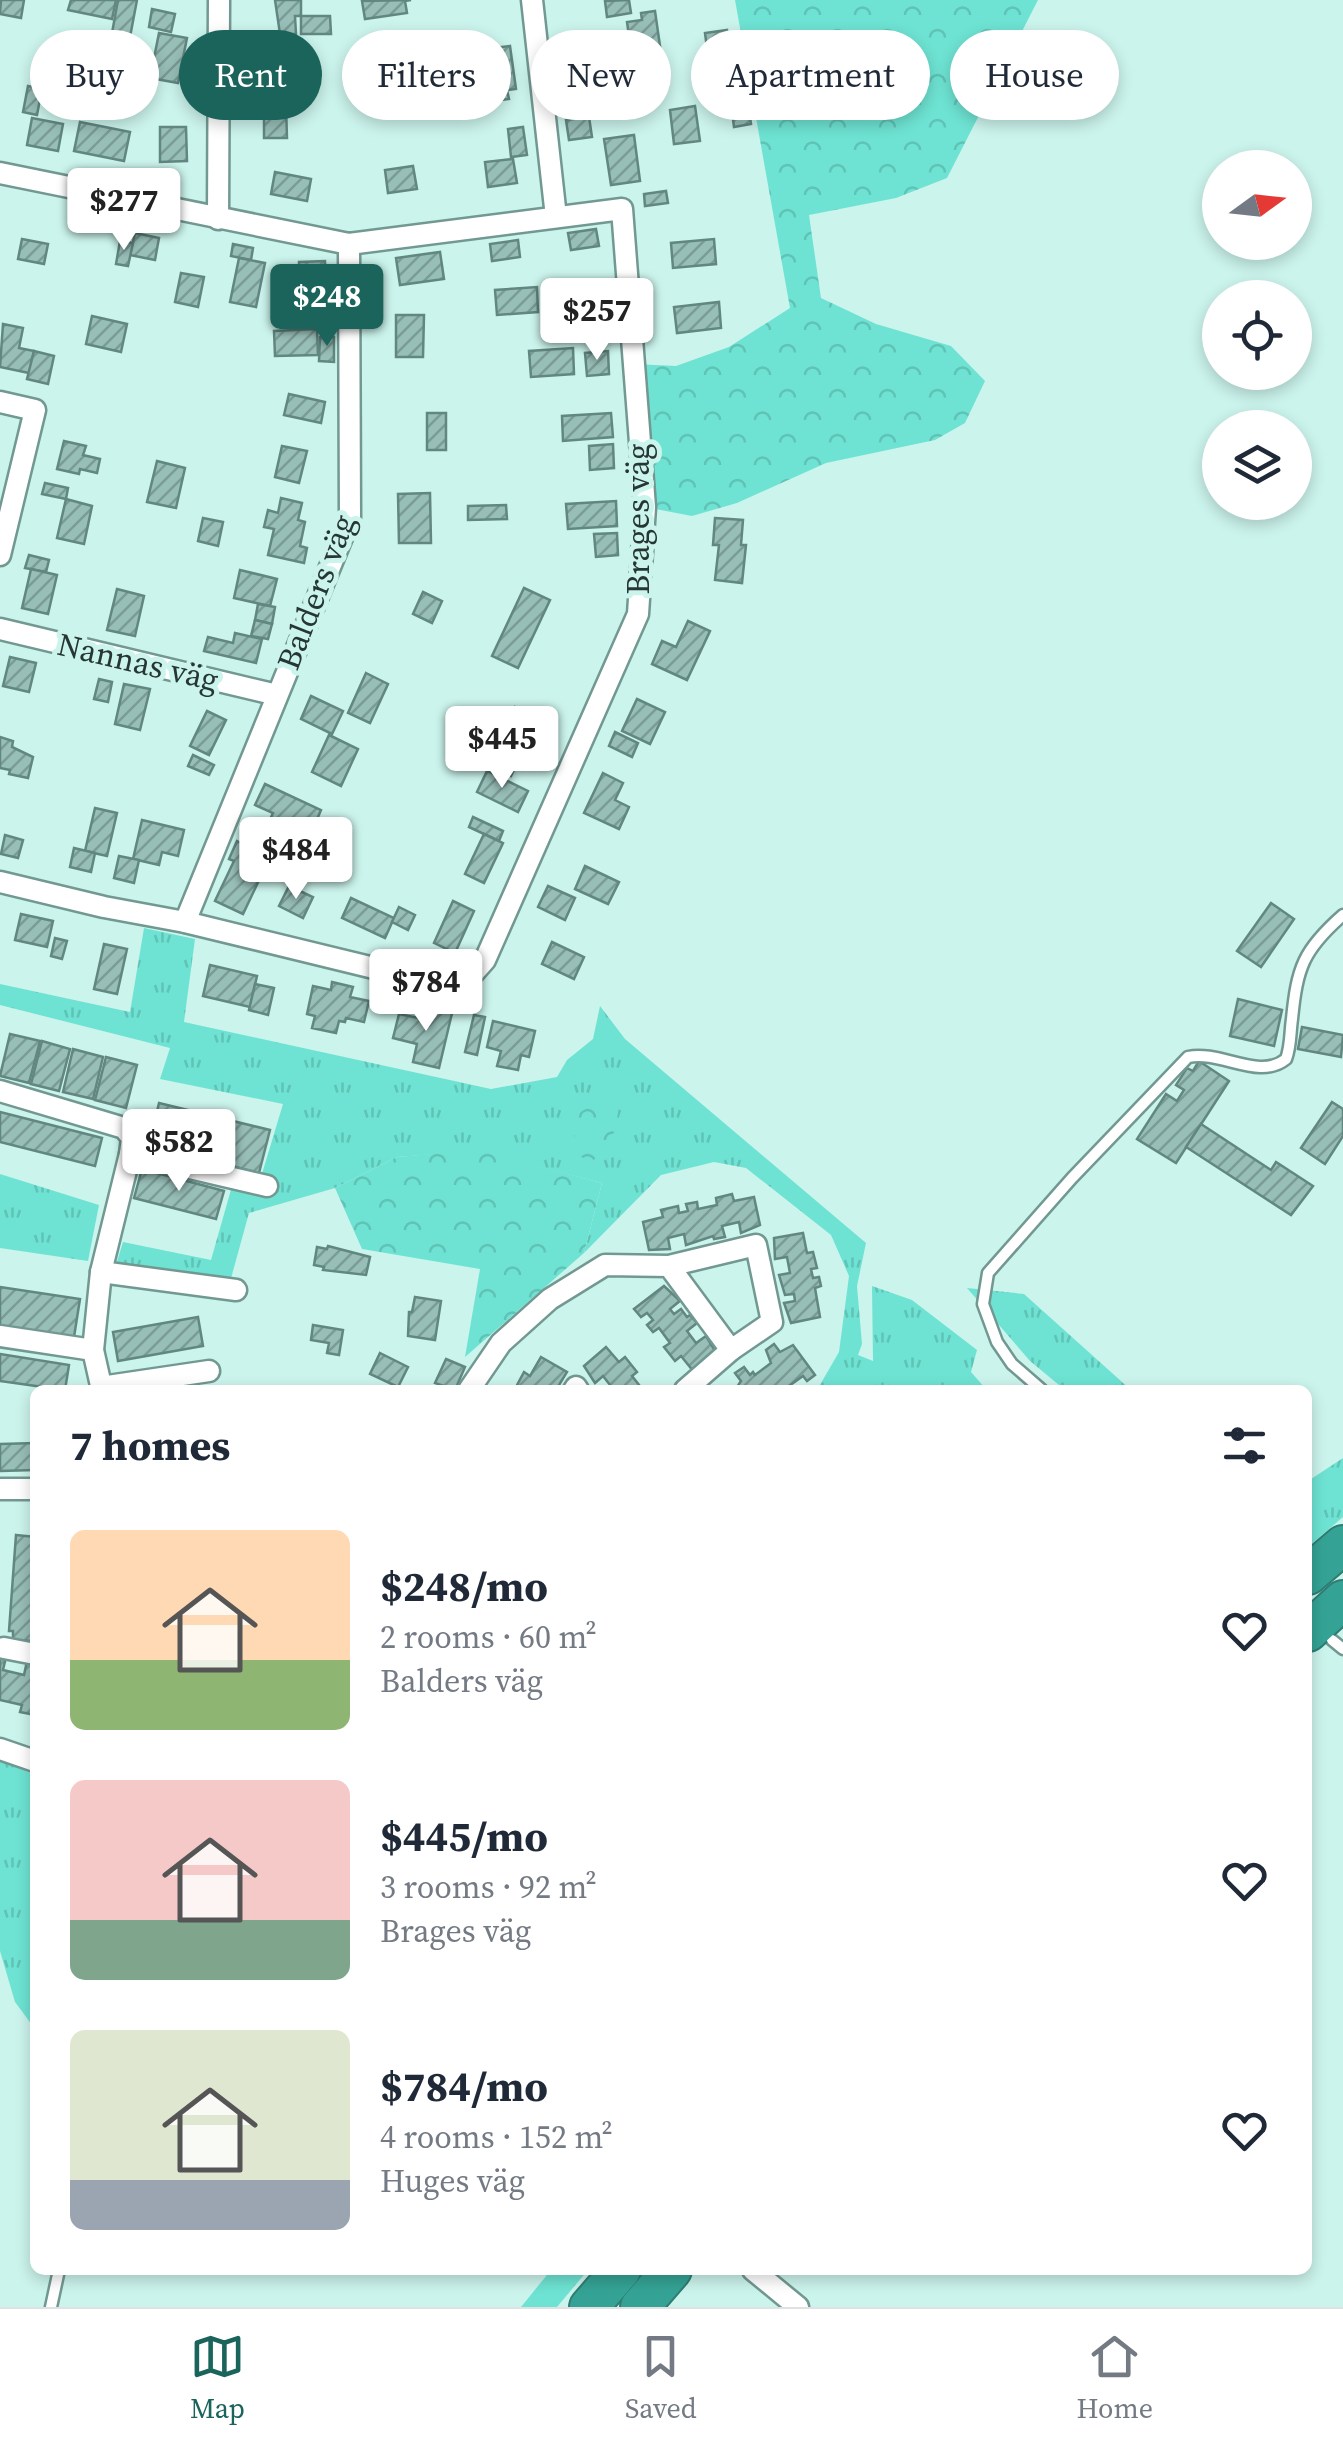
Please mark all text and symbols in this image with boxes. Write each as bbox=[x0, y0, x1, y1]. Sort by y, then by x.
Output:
chip: Buy bbox=[30, 30, 159, 120]
chip: Rent bbox=[179, 30, 322, 120]
chip: Filters bbox=[342, 30, 511, 120]
chip: New bbox=[531, 30, 671, 120]
chip: Apartment bbox=[691, 30, 930, 120]
chip: House bbox=[950, 30, 1119, 120]
north arrow bbox=[1202, 150, 1312, 260]
map controls bbox=[1202, 150, 1312, 520]
pin: $277 bbox=[65, 168, 183, 253]
text: $277 bbox=[89, 178, 159, 222]
pin: $248 bbox=[268, 264, 386, 349]
text: $248 bbox=[292, 274, 362, 318]
pin: $257 bbox=[538, 278, 656, 363]
button: locate bbox=[1202, 280, 1312, 390]
text: $257 bbox=[562, 288, 632, 332]
button: layers bbox=[1202, 410, 1312, 520]
street label: Brages väg bbox=[616, 443, 660, 595]
street label: Balders väg bbox=[266, 508, 366, 676]
street label: Nannas väg bbox=[53, 622, 223, 702]
pin: $445 bbox=[443, 706, 561, 791]
text: $445 bbox=[467, 716, 537, 760]
pin: $484 bbox=[237, 817, 355, 902]
text: $484 bbox=[261, 827, 331, 871]
pin: $784 bbox=[367, 949, 485, 1034]
text: $784 bbox=[391, 959, 461, 1003]
pin: $582 bbox=[120, 1109, 238, 1194]
text: $582 bbox=[144, 1119, 214, 1163]
text: 7 homes bbox=[70, 1416, 230, 1474]
icon: filters bbox=[1217, 1418, 1272, 1473]
text: $248/mo bbox=[380, 1557, 548, 1615]
icon: home bbox=[150, 1570, 270, 1690]
icon: heart bbox=[1217, 1603, 1272, 1658]
text: 2 rooms · 60 m² bbox=[380, 1615, 597, 1659]
text: Balders väg bbox=[380, 1659, 543, 1703]
text: $445/mo bbox=[380, 1807, 548, 1865]
icon: home bbox=[150, 1820, 270, 1940]
icon: heart bbox=[1217, 1853, 1272, 1908]
text: 3 rooms · 92 m² bbox=[380, 1865, 597, 1909]
text: Brages väg bbox=[380, 1909, 531, 1953]
text: $784/mo bbox=[380, 2057, 548, 2115]
icon: home bbox=[150, 2070, 270, 2190]
icon: heart bbox=[1217, 2103, 1272, 2158]
text: 4 rooms · 152 m² bbox=[380, 2115, 613, 2159]
text: Huges väg bbox=[380, 2159, 525, 2203]
tab: Map bbox=[190, 2329, 245, 2427]
tab: Saved bbox=[625, 2329, 697, 2427]
tab: Home bbox=[1077, 2329, 1153, 2427]

